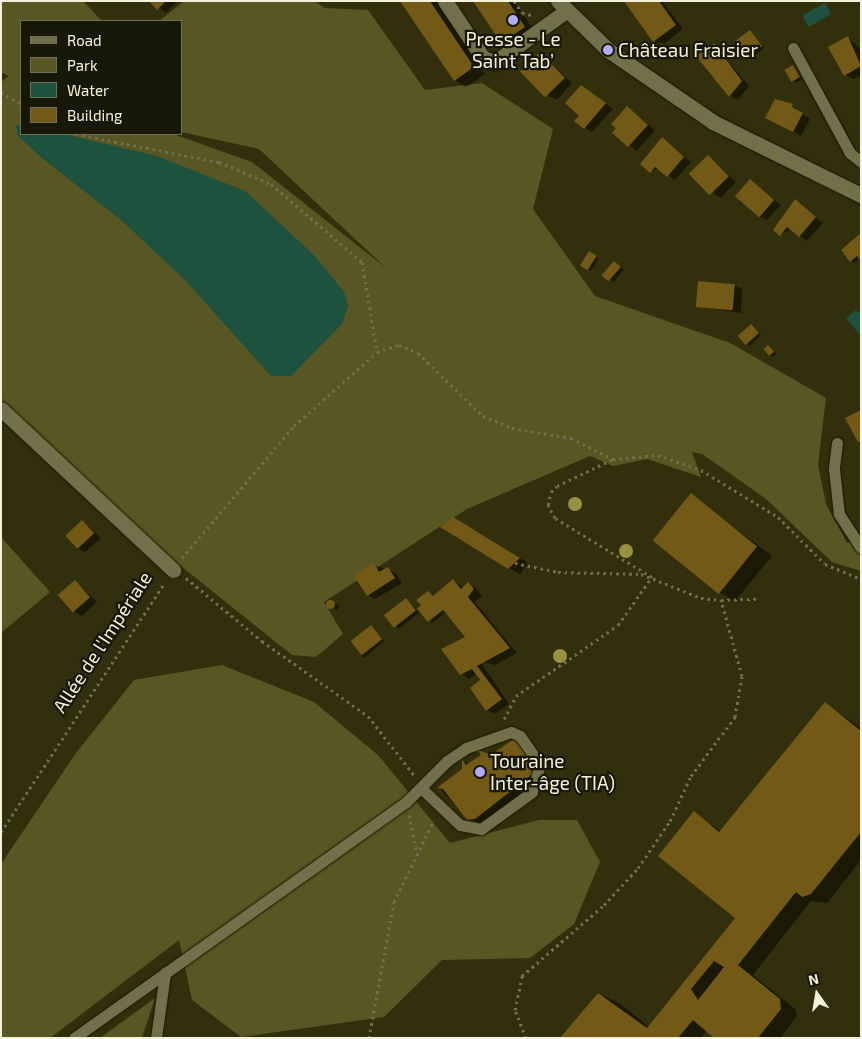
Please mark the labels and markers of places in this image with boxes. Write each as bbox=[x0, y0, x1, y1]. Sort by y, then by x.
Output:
marker: Presse - Le Saint Tab’ bbox=[507, 14, 519, 26]
place label: Presse - Le Saint Tab’ bbox=[465, 28, 561, 72]
place label: Château Fraisier bbox=[618, 39, 758, 61]
marker: Château Fraisier bbox=[602, 44, 614, 56]
place label: Touraine Inter-âge (TIA) bbox=[490, 750, 615, 794]
marker: Touraine Inter-âge (TIA) bbox=[474, 766, 486, 778]

